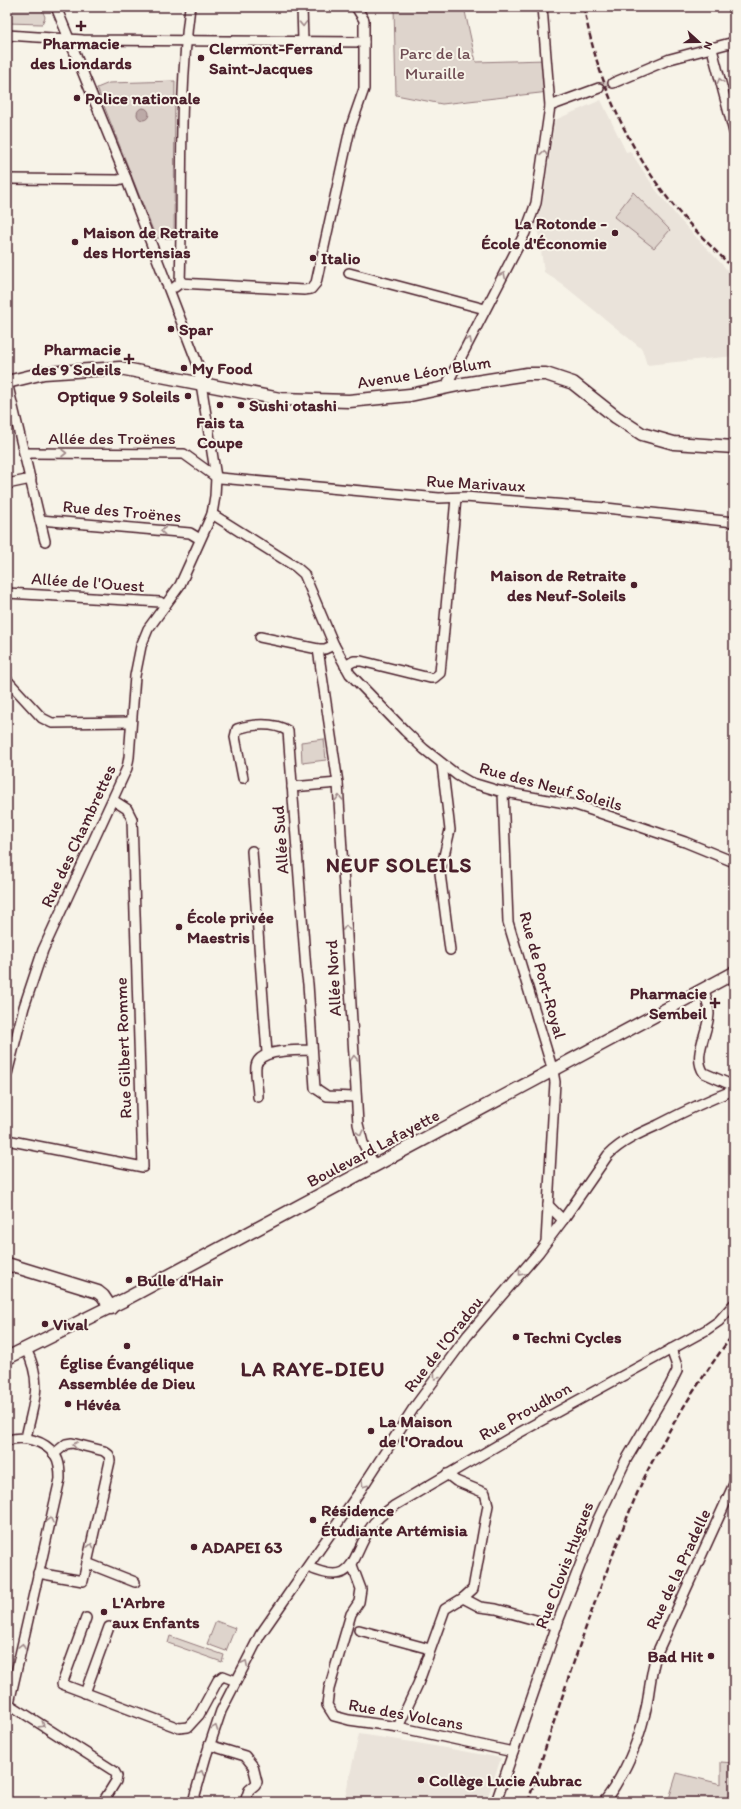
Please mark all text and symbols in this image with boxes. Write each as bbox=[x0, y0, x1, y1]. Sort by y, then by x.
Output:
marker: Pharmacie des Liondards bbox=[76, 21, 86, 31]
one-way arrow bbox=[298, 21, 307, 27]
north arrow bbox=[679, 22, 719, 62]
place label: Pharmacie des Liondards bbox=[30, 33, 132, 73]
place label: Clermont-Ferrand Saint-Jacques bbox=[209, 38, 343, 79]
text: N bbox=[700, 40, 715, 51]
park label: Parc de la Muraille bbox=[399, 43, 471, 83]
marker: Clermont-Ferrand Saint-Jacques bbox=[196, 53, 206, 63]
one-way arrow bbox=[716, 77, 725, 84]
place label: Police nationale bbox=[85, 88, 200, 108]
marker: Police nationale bbox=[72, 93, 82, 103]
one-way arrow bbox=[539, 150, 548, 156]
place label: La Rotonde - École d'Économie bbox=[481, 213, 607, 253]
place label: Maison de Retraite des Hortensias bbox=[83, 222, 219, 262]
marker: La Rotonde - École d'Économie bbox=[610, 228, 620, 238]
marker: Maison de Retraite des Hortensias bbox=[70, 237, 80, 247]
place label: Italio bbox=[321, 248, 361, 268]
marker: Italio bbox=[308, 253, 318, 263]
one-way arrow bbox=[498, 271, 506, 279]
place label: Spar bbox=[179, 319, 213, 340]
marker: Spar bbox=[166, 324, 176, 334]
one-way arrow bbox=[464, 337, 472, 345]
place label: Pharmacie des 9 Soleils bbox=[32, 339, 121, 379]
street label: Avenue Léon Blum bbox=[356, 352, 492, 392]
marker: Pharmacie des 9 Soleils bbox=[124, 354, 134, 364]
place label: My Food bbox=[192, 358, 253, 379]
marker: My Food bbox=[179, 363, 189, 373]
place label: Optique 9 Soleils bbox=[57, 386, 180, 407]
marker: Optique 9 Soleils bbox=[183, 391, 193, 401]
place label: Sushi otashi bbox=[249, 395, 337, 415]
marker: Fais ta Coupe bbox=[215, 400, 225, 410]
marker: Sushi otashi bbox=[236, 400, 246, 410]
place label: Fais ta Coupe bbox=[196, 412, 244, 453]
street label: Allée des Troënes bbox=[48, 428, 176, 448]
one-way arrow bbox=[61, 449, 67, 457]
street label: Rue Marivaux bbox=[426, 470, 527, 496]
street label: Rue des Troënes bbox=[62, 496, 182, 526]
one-way arrow bbox=[160, 526, 166, 535]
place label: Maison de Retraite des Neuf-Soleils bbox=[490, 565, 626, 605]
street label: Allée de l'Ouest bbox=[31, 568, 145, 596]
marker: Maison de Retraite des Neuf-Soleils bbox=[629, 580, 639, 590]
street label: Rue des Neuf Soleils bbox=[477, 757, 625, 815]
street label: Rue des Chambrettes bbox=[36, 761, 120, 911]
one-way arrow bbox=[334, 795, 343, 801]
street label: Allée Sud bbox=[268, 804, 292, 875]
district label: NEUF SOLEILS bbox=[326, 852, 472, 877]
place label: École privée Maestris bbox=[187, 907, 274, 947]
street label: Rue de Port-Royal bbox=[515, 909, 571, 1041]
marker: École privée Maestris bbox=[174, 922, 184, 932]
one-way arrow bbox=[342, 925, 351, 931]
street label: Allée Nord bbox=[321, 939, 345, 1017]
street label: Rue Gilbert Romme bbox=[111, 977, 135, 1119]
place label: Pharmacie Sembeil bbox=[630, 983, 707, 1023]
marker: Pharmacie Sembeil bbox=[710, 998, 720, 1008]
one-way arrow bbox=[350, 1055, 359, 1061]
street label: Boulevard Lafayette bbox=[303, 1105, 443, 1191]
one-way arrow bbox=[355, 1129, 364, 1136]
one-way arrow bbox=[519, 1268, 526, 1275]
place label: Bulle d'Hair bbox=[137, 1270, 223, 1290]
marker: Bulle d'Hair bbox=[124, 1275, 134, 1285]
street label: Rue de l'Oradou bbox=[399, 1292, 487, 1396]
place label: Vival bbox=[53, 1314, 89, 1334]
marker: Vival bbox=[40, 1319, 50, 1329]
place label: Techni Cycles bbox=[523, 1327, 622, 1348]
marker: Techni Cycles bbox=[511, 1332, 521, 1342]
marker: Église Évangélique Assemblée de Dieu bbox=[122, 1341, 132, 1351]
place label: Église Évangélique Assemblée de Dieu bbox=[58, 1353, 196, 1393]
district label: LA RAYE-DIEU bbox=[240, 1356, 386, 1381]
one-way arrow bbox=[434, 1372, 441, 1379]
street label: Rue Proudhon bbox=[475, 1377, 575, 1445]
place label: Hévéa bbox=[76, 1394, 121, 1414]
marker: Hévéa bbox=[63, 1399, 73, 1409]
place label: La Maison de l'Oradou bbox=[379, 1411, 464, 1451]
marker: La Maison de l'Oradou bbox=[366, 1426, 376, 1436]
one-way arrow bbox=[71, 1441, 78, 1449]
one-way arrow bbox=[361, 1481, 369, 1488]
street label: Rue Clovis Hugues bbox=[531, 1499, 597, 1631]
place label: Résidence Étudiante Artémisia bbox=[321, 1500, 468, 1540]
street label: Rue de la Pradelle bbox=[641, 1506, 715, 1632]
marker: Résidence Étudiante Artémisia bbox=[308, 1515, 318, 1525]
one-way arrow bbox=[46, 1516, 54, 1523]
place label: ADAPEI 63 bbox=[201, 1537, 283, 1557]
marker: ADAPEI 63 bbox=[189, 1542, 199, 1552]
one-way arrow bbox=[86, 1543, 94, 1549]
place label: L'Arbre aux Enfants bbox=[112, 1592, 200, 1632]
marker: L'Arbre aux Enfants bbox=[99, 1607, 109, 1617]
one-way arrow bbox=[17, 1643, 25, 1649]
place label: Bad Hit bbox=[647, 1646, 704, 1666]
marker: Bad Hit bbox=[706, 1651, 716, 1661]
one-way arrow bbox=[240, 1660, 248, 1668]
street label: Rue des Volcans bbox=[347, 1694, 465, 1734]
one-way arrow bbox=[37, 1720, 44, 1727]
one-way arrow bbox=[210, 1724, 219, 1731]
one-way arrow bbox=[196, 1770, 205, 1777]
place label: Collège Lucie Aubrac bbox=[429, 1770, 582, 1791]
marker: Collège Lucie Aubrac bbox=[416, 1775, 426, 1785]

